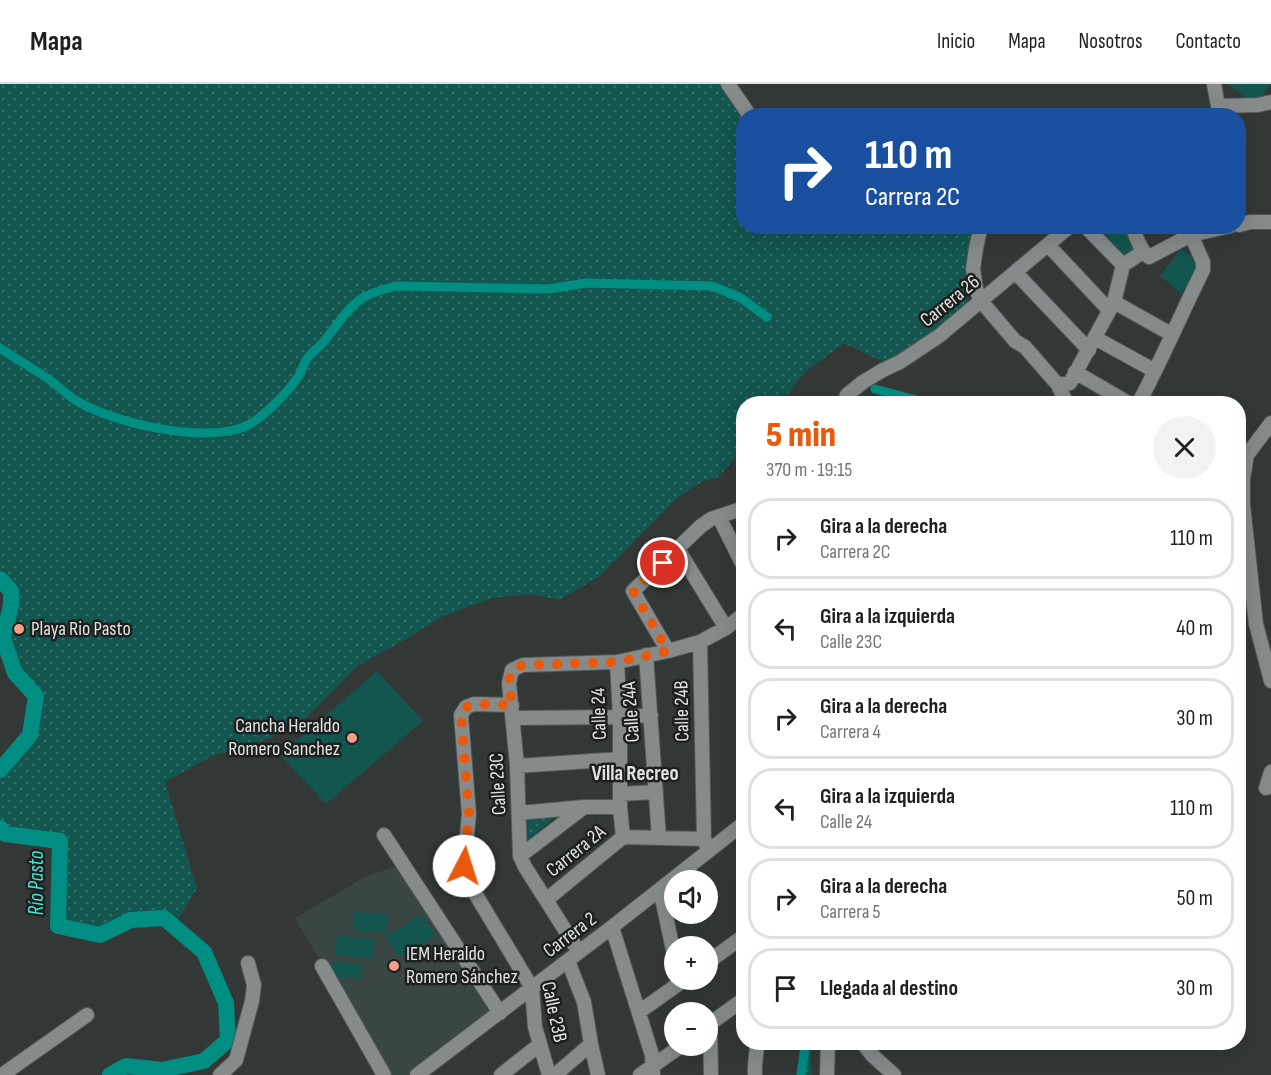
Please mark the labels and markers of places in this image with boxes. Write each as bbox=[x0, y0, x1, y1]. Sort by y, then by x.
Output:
pin bbox=[637, 537, 688, 588]
place label: Playa Rio Pasto bbox=[31, 617, 131, 641]
marker: Playa Rio Pasto bbox=[12, 622, 26, 636]
place label: Cancha Heraldo Romero Sanchez bbox=[228, 714, 340, 761]
marker: Cancha Heraldo Romero Sanchez bbox=[345, 731, 359, 745]
place label: IEM Heraldo Romero Sánchez bbox=[406, 942, 518, 989]
marker: IEM Heraldo Romero Sánchez bbox=[387, 959, 401, 973]

